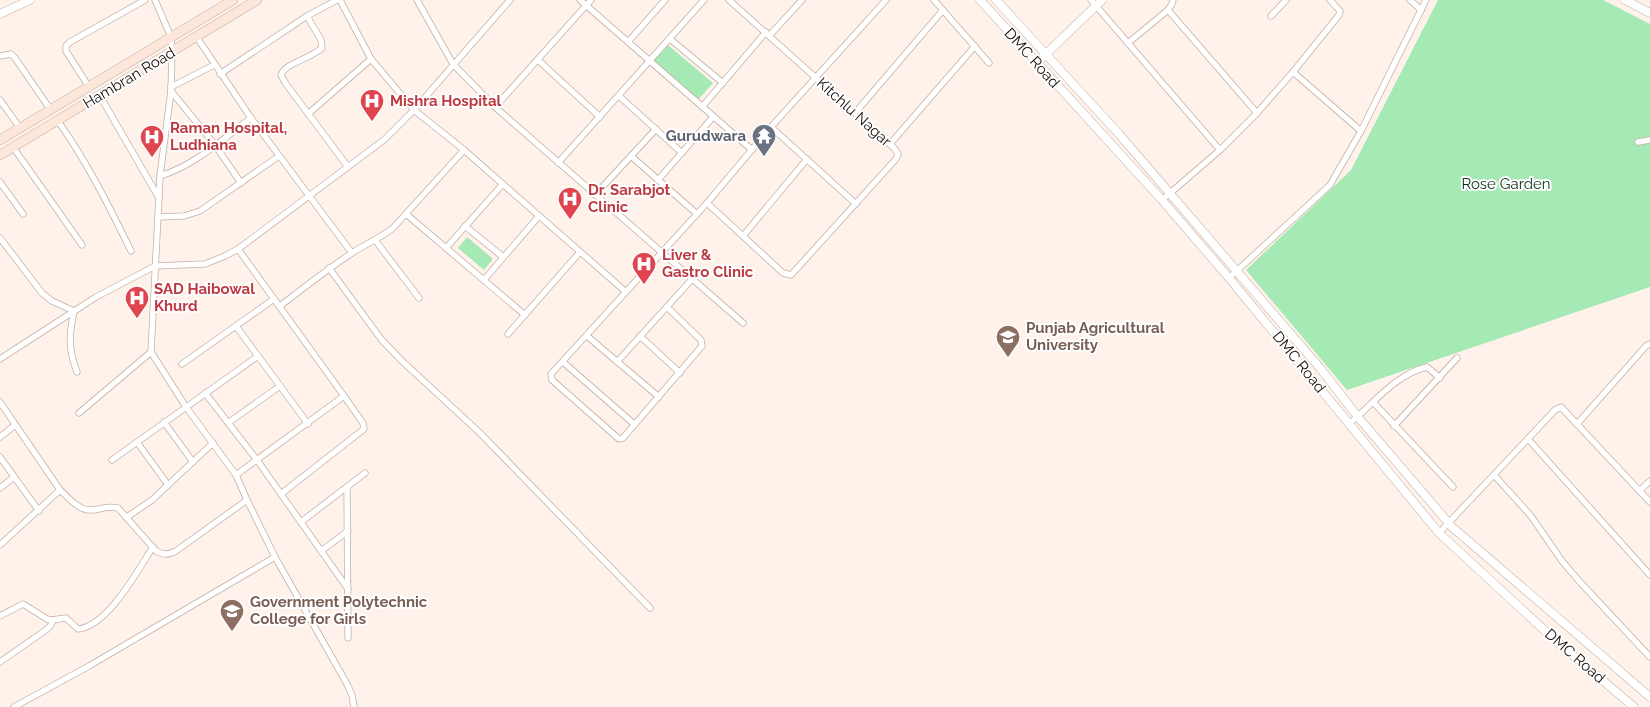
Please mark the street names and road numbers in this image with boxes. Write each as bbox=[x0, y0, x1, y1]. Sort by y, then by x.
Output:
street label: DMC Road bbox=[1001, 24, 1063, 92]
street label: Hambran Road bbox=[80, 43, 178, 113]
street label: Kitchlu Nagar bbox=[813, 74, 895, 151]
street label: DMC Road bbox=[1269, 328, 1329, 396]
street label: DMC Road bbox=[1541, 625, 1609, 687]

